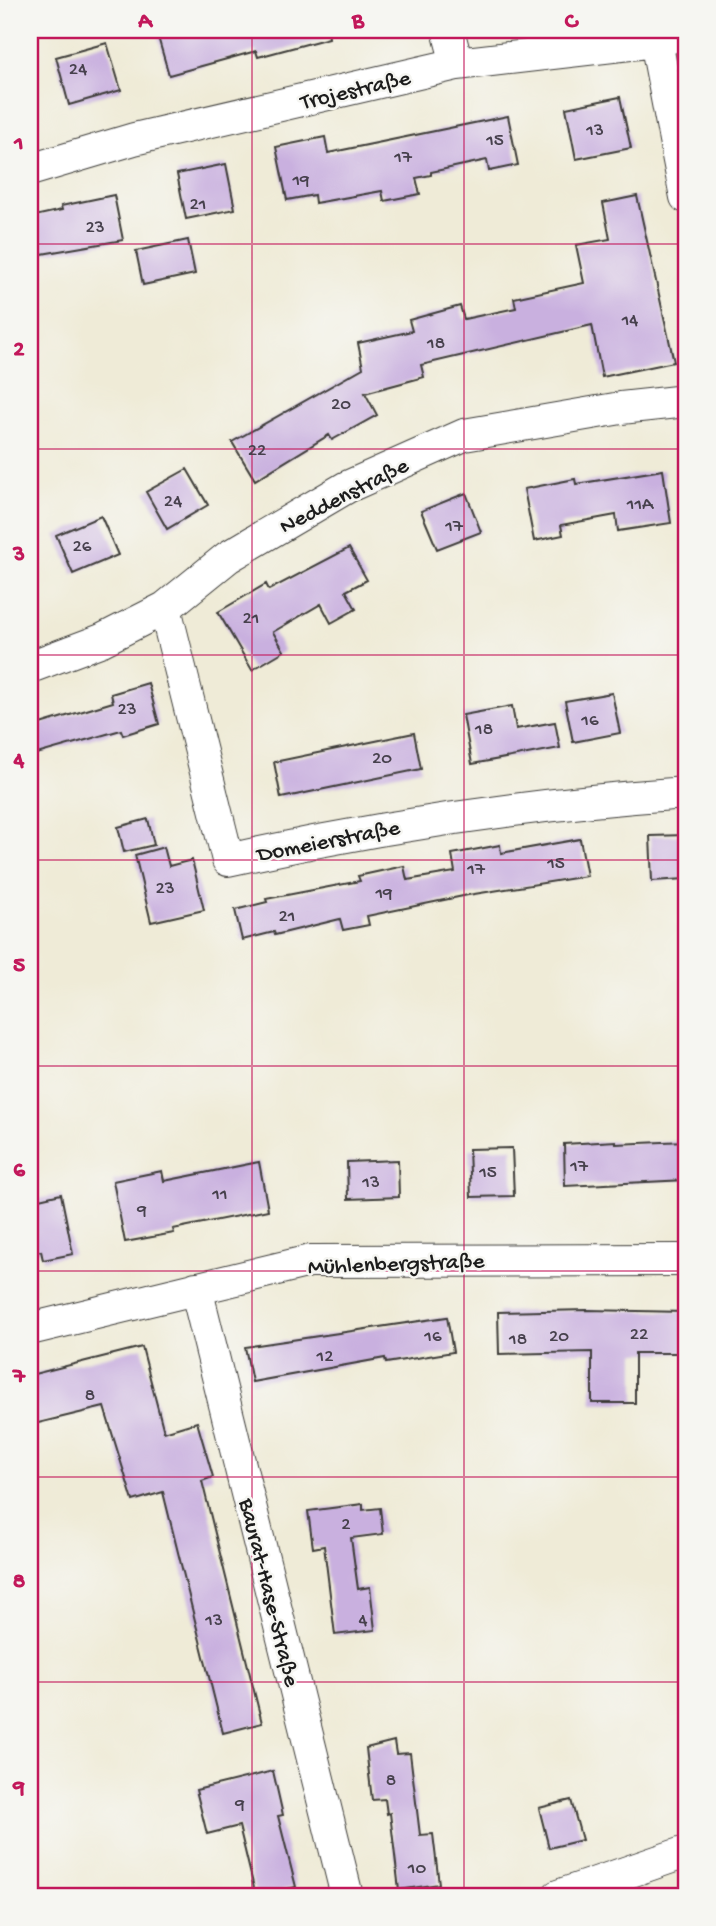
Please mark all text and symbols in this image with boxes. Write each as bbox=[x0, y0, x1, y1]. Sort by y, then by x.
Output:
text: A bbox=[137, 9, 153, 36]
text: B bbox=[351, 9, 365, 36]
text: C bbox=[565, 9, 580, 36]
house number: 24 bbox=[69, 59, 87, 82]
street label: Trojestraße bbox=[296, 65, 415, 118]
house number: 13 bbox=[585, 120, 604, 143]
house number: 15 bbox=[485, 130, 504, 153]
text: 1 bbox=[13, 131, 24, 158]
house number: 17 bbox=[393, 147, 413, 170]
house number: 19 bbox=[291, 170, 310, 193]
house number: 21 bbox=[190, 194, 207, 217]
house number: 23 bbox=[85, 217, 105, 240]
house number: 14 bbox=[621, 310, 638, 333]
house number: 18 bbox=[426, 333, 445, 356]
text: 2 bbox=[13, 337, 25, 364]
house number: 20 bbox=[331, 394, 351, 417]
house number: 22 bbox=[248, 440, 266, 463]
street label: Neddenstraße bbox=[276, 453, 415, 541]
house number: 24 bbox=[164, 491, 182, 514]
house number: 11A bbox=[626, 494, 655, 517]
house number: 17 bbox=[444, 516, 464, 539]
house number: 26 bbox=[73, 536, 92, 559]
text: 3 bbox=[12, 542, 25, 569]
house number: 21 bbox=[243, 608, 260, 631]
house number: 23 bbox=[117, 699, 137, 722]
house number: 16 bbox=[580, 710, 599, 733]
house number: 18 bbox=[474, 719, 493, 742]
text: 4 bbox=[13, 748, 25, 775]
house number: 20 bbox=[372, 748, 392, 771]
street label: Domeierstraße bbox=[253, 815, 403, 870]
house number: 15 bbox=[546, 853, 565, 876]
house number: 17 bbox=[466, 859, 486, 882]
house number: 23 bbox=[155, 878, 175, 901]
house number: 19 bbox=[374, 883, 393, 906]
house number: 21 bbox=[279, 906, 296, 929]
text: 5 bbox=[13, 953, 25, 980]
house number: 17 bbox=[569, 1156, 589, 1179]
text: 6 bbox=[13, 1158, 26, 1185]
house number: 15 bbox=[478, 1162, 497, 1185]
house number: 13 bbox=[361, 1172, 380, 1195]
house number: 11 bbox=[211, 1184, 228, 1207]
house number: 9 bbox=[136, 1200, 147, 1223]
street label: Mühlenbergstraße bbox=[307, 1249, 486, 1282]
house number: 22 bbox=[630, 1324, 648, 1347]
house number: 16 bbox=[423, 1326, 442, 1349]
house number: 20 bbox=[549, 1326, 569, 1349]
house number: 18 bbox=[508, 1329, 527, 1352]
house number: 12 bbox=[316, 1346, 334, 1369]
text: 7 bbox=[12, 1364, 26, 1391]
house number: 8 bbox=[85, 1385, 95, 1408]
street label: Baurat-Hase-Straße bbox=[231, 1495, 304, 1691]
house number: 2 bbox=[341, 1514, 351, 1537]
text: 8 bbox=[13, 1569, 26, 1596]
house number: 13 bbox=[204, 1610, 223, 1633]
house number: 4 bbox=[359, 1610, 368, 1633]
house number: 8 bbox=[386, 1770, 396, 1793]
text: 9 bbox=[12, 1775, 25, 1802]
house number: 9 bbox=[234, 1794, 245, 1817]
house number: 10 bbox=[407, 1858, 426, 1881]

